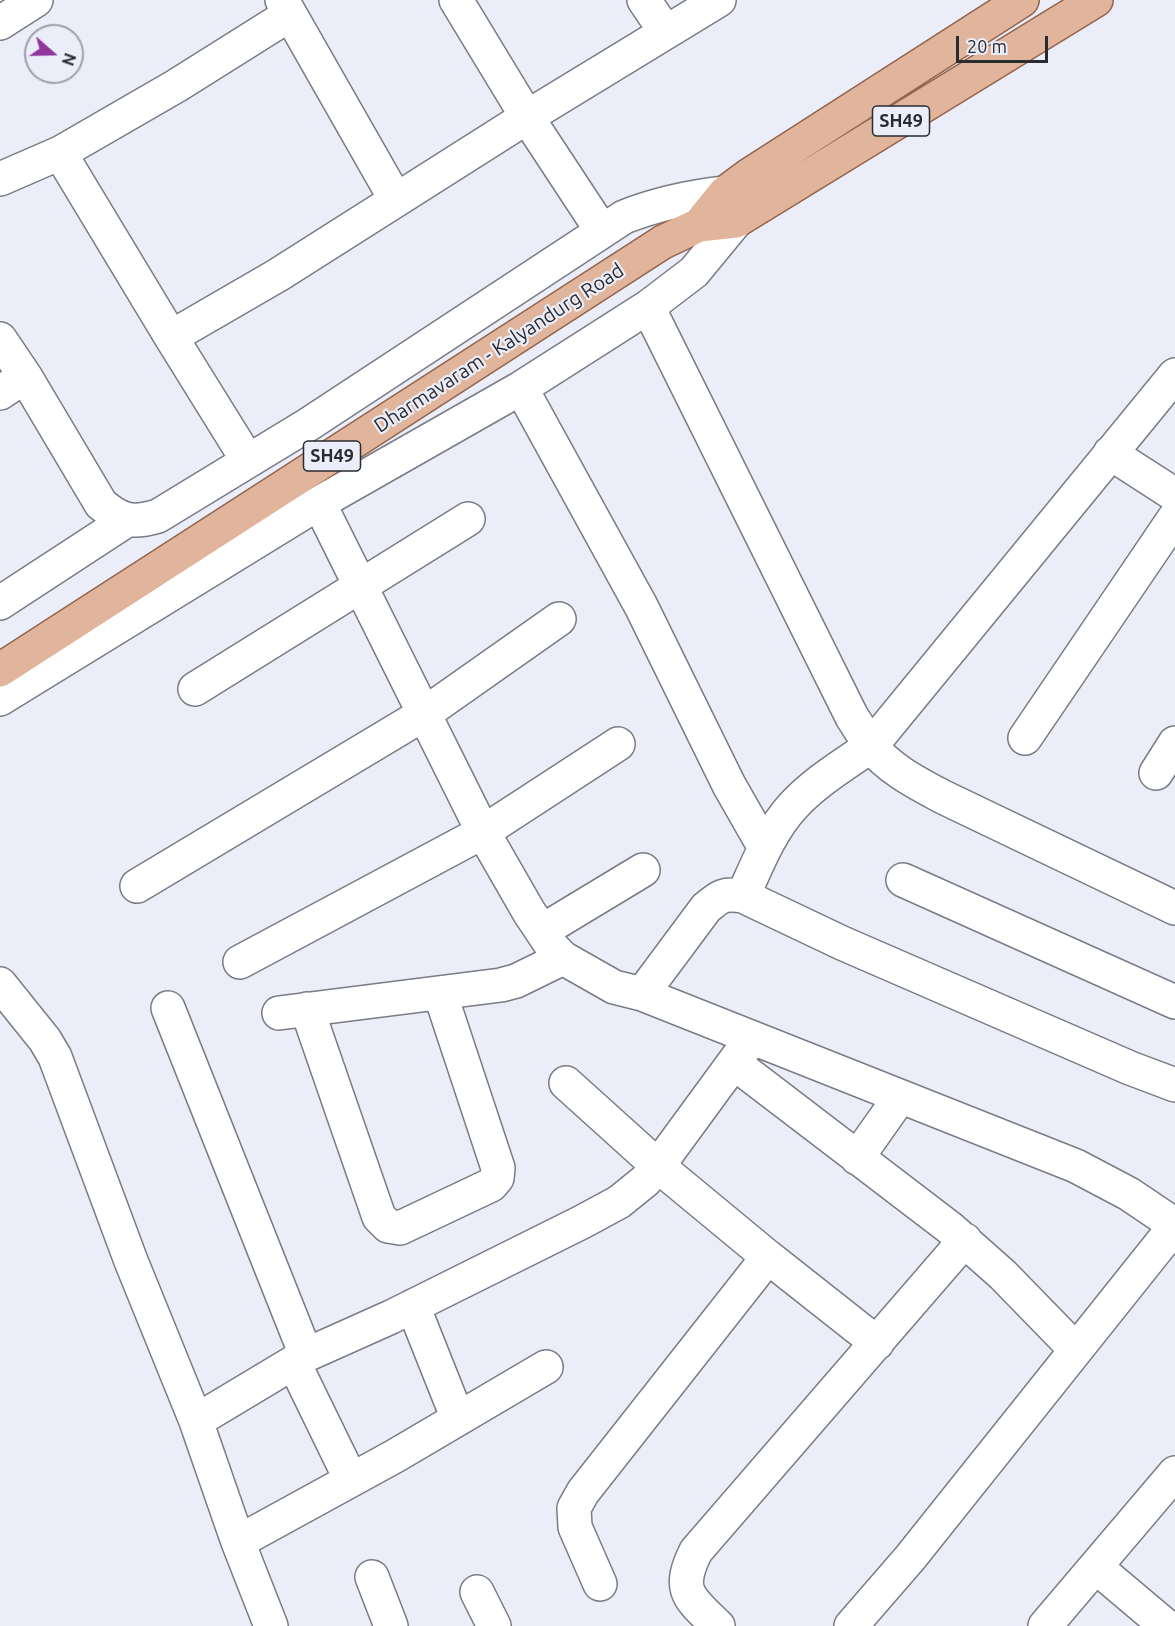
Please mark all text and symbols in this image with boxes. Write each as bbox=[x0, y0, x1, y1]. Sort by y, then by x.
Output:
north arrow bbox=[24, 24, 84, 84]
scale bar bbox=[959, 24, 1050, 62]
text: 20 m bbox=[967, 36, 1007, 56]
text: N bbox=[59, 51, 80, 68]
road number: SH49 bbox=[872, 106, 930, 136]
street label: Dharmavaram - Kalyandurg Road bbox=[370, 258, 628, 438]
road number: SH49 bbox=[304, 441, 360, 471]

